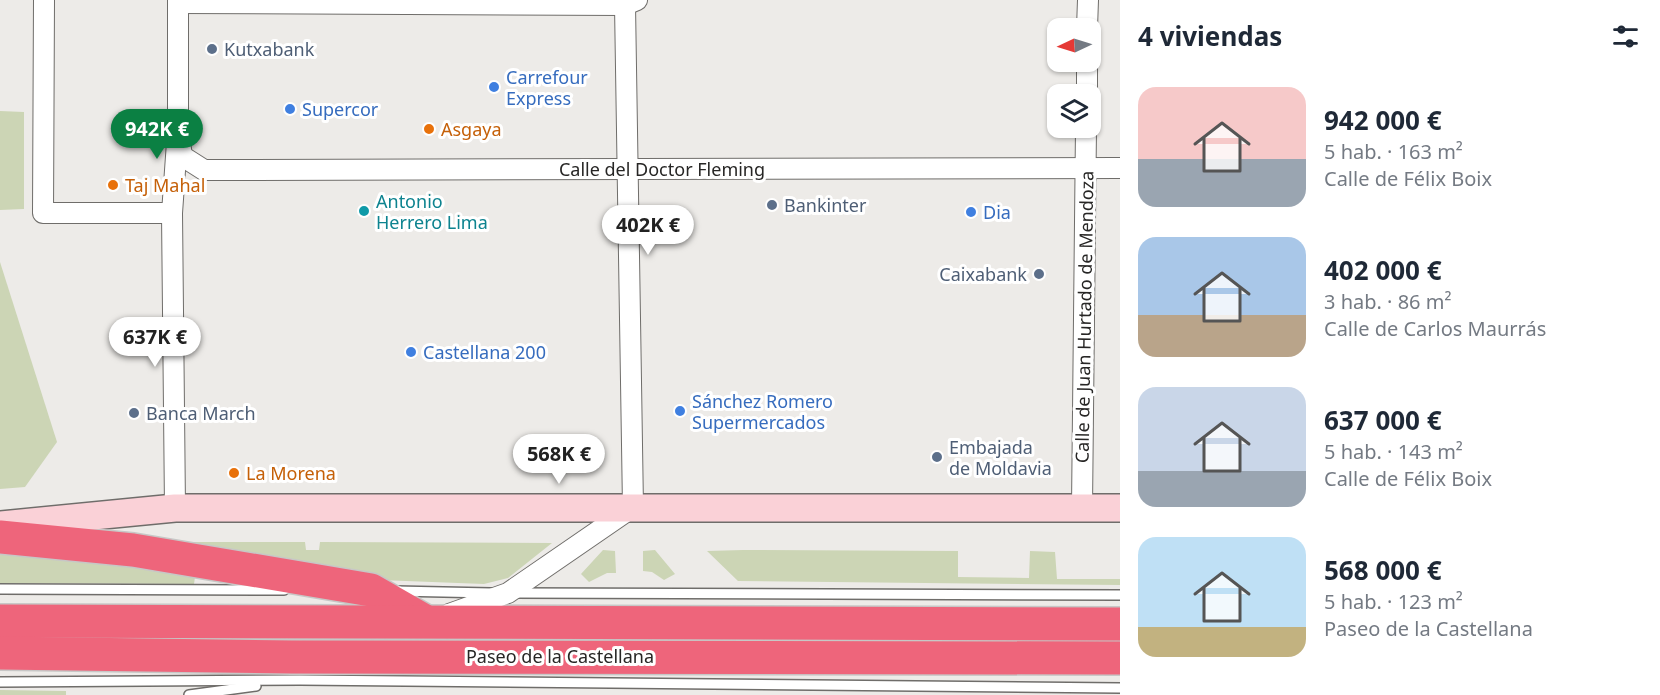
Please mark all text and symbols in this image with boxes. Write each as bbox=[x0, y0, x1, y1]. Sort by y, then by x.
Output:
north arrow bbox=[1047, 18, 1101, 72]
map controls bbox=[1047, 18, 1101, 138]
text: 4 viviendas bbox=[1138, 18, 1282, 54]
icon: filters bbox=[1609, 20, 1642, 53]
place label: Kutxabank bbox=[224, 37, 315, 61]
marker: Kutxabank bbox=[205, 42, 219, 56]
place label: Carrefour Express bbox=[506, 65, 588, 110]
marker: Carrefour Express bbox=[487, 80, 501, 94]
button: layers bbox=[1047, 84, 1101, 138]
place label: Supercor bbox=[302, 97, 379, 121]
marker: Supercor bbox=[283, 102, 297, 116]
text: 942 000 € bbox=[1324, 102, 1442, 138]
pin: 942K € bbox=[108, 109, 206, 160]
icon: home bbox=[1186, 111, 1258, 183]
text: 942K € bbox=[125, 115, 189, 142]
place label: Asgaya bbox=[441, 117, 502, 141]
marker: Asgaya bbox=[422, 122, 436, 136]
text: 5 hab. · 163 m² bbox=[1324, 138, 1463, 165]
street label: Calle del Doctor Fleming bbox=[559, 157, 765, 181]
text: Calle de Félix Boix bbox=[1324, 165, 1492, 192]
street label: Calle de Juan Hurtado de Mendoza bbox=[1069, 171, 1099, 463]
place label: Taj Mahal bbox=[125, 173, 205, 197]
marker: Taj Mahal bbox=[106, 178, 120, 192]
place label: Antonio Herrero Lima bbox=[376, 189, 488, 234]
place label: Bankinter bbox=[784, 193, 867, 217]
marker: Bankinter bbox=[765, 198, 779, 212]
place label: Dia bbox=[983, 200, 1011, 224]
marker: Antonio Herrero Lima bbox=[357, 204, 371, 218]
pin: 402K € bbox=[599, 205, 697, 256]
marker: Dia bbox=[964, 205, 978, 219]
text: 402K € bbox=[616, 211, 680, 238]
text: 402 000 € bbox=[1324, 252, 1442, 288]
icon: home bbox=[1186, 261, 1258, 333]
place label: Caixabank bbox=[939, 262, 1027, 286]
marker: Caixabank bbox=[1032, 267, 1046, 281]
text: 3 hab. · 86 m² bbox=[1324, 288, 1451, 315]
text: Calle de Carlos Maurrás bbox=[1324, 315, 1546, 342]
pin: 637K € bbox=[106, 317, 204, 368]
text: 637K € bbox=[123, 323, 187, 350]
place label: Castellana 200 bbox=[423, 340, 546, 364]
marker: Castellana 200 bbox=[404, 345, 418, 359]
place label: Sánchez Romero Supermercados bbox=[692, 389, 833, 434]
place label: Banca March bbox=[146, 401, 256, 425]
text: 637 000 € bbox=[1324, 402, 1442, 438]
marker: Sánchez Romero Supermercados bbox=[673, 404, 687, 418]
marker: Banca March bbox=[127, 406, 141, 420]
icon: home bbox=[1186, 411, 1258, 483]
pin: 568K € bbox=[510, 434, 608, 485]
place label: Embajada de Moldavia bbox=[949, 435, 1052, 480]
text: 5 hab. · 143 m² bbox=[1324, 438, 1463, 465]
text: 568K € bbox=[527, 440, 591, 467]
marker: Embajada de Moldavia bbox=[930, 450, 944, 464]
place label: La Morena bbox=[246, 461, 336, 485]
text: Calle de Félix Boix bbox=[1324, 465, 1492, 492]
marker: La Morena bbox=[227, 466, 241, 480]
text: 568 000 € bbox=[1324, 552, 1442, 588]
icon: home bbox=[1186, 561, 1258, 633]
text: 5 hab. · 123 m² bbox=[1324, 588, 1463, 615]
text: Paseo de la Castellana bbox=[1324, 615, 1533, 642]
street label: Paseo de la Castellana bbox=[466, 644, 654, 668]

